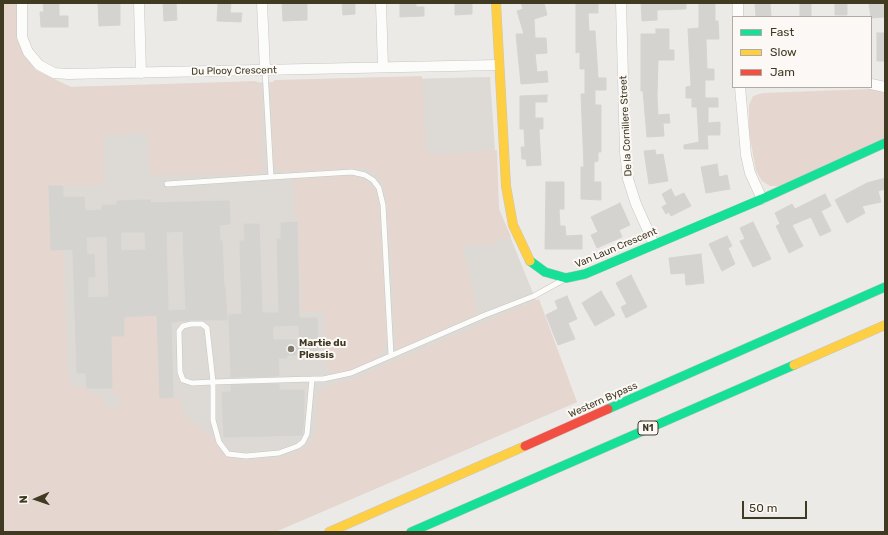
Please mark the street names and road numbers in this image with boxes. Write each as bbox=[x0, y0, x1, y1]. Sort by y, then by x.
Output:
street label: Du Plooy Crescent bbox=[191, 64, 277, 78]
street label: De la Cornillere Street bbox=[617, 75, 635, 177]
street label: Van Laun Crescent bbox=[573, 225, 659, 271]
street label: Western Bypass bbox=[567, 379, 639, 421]
road number: N1 bbox=[638, 421, 658, 435]

